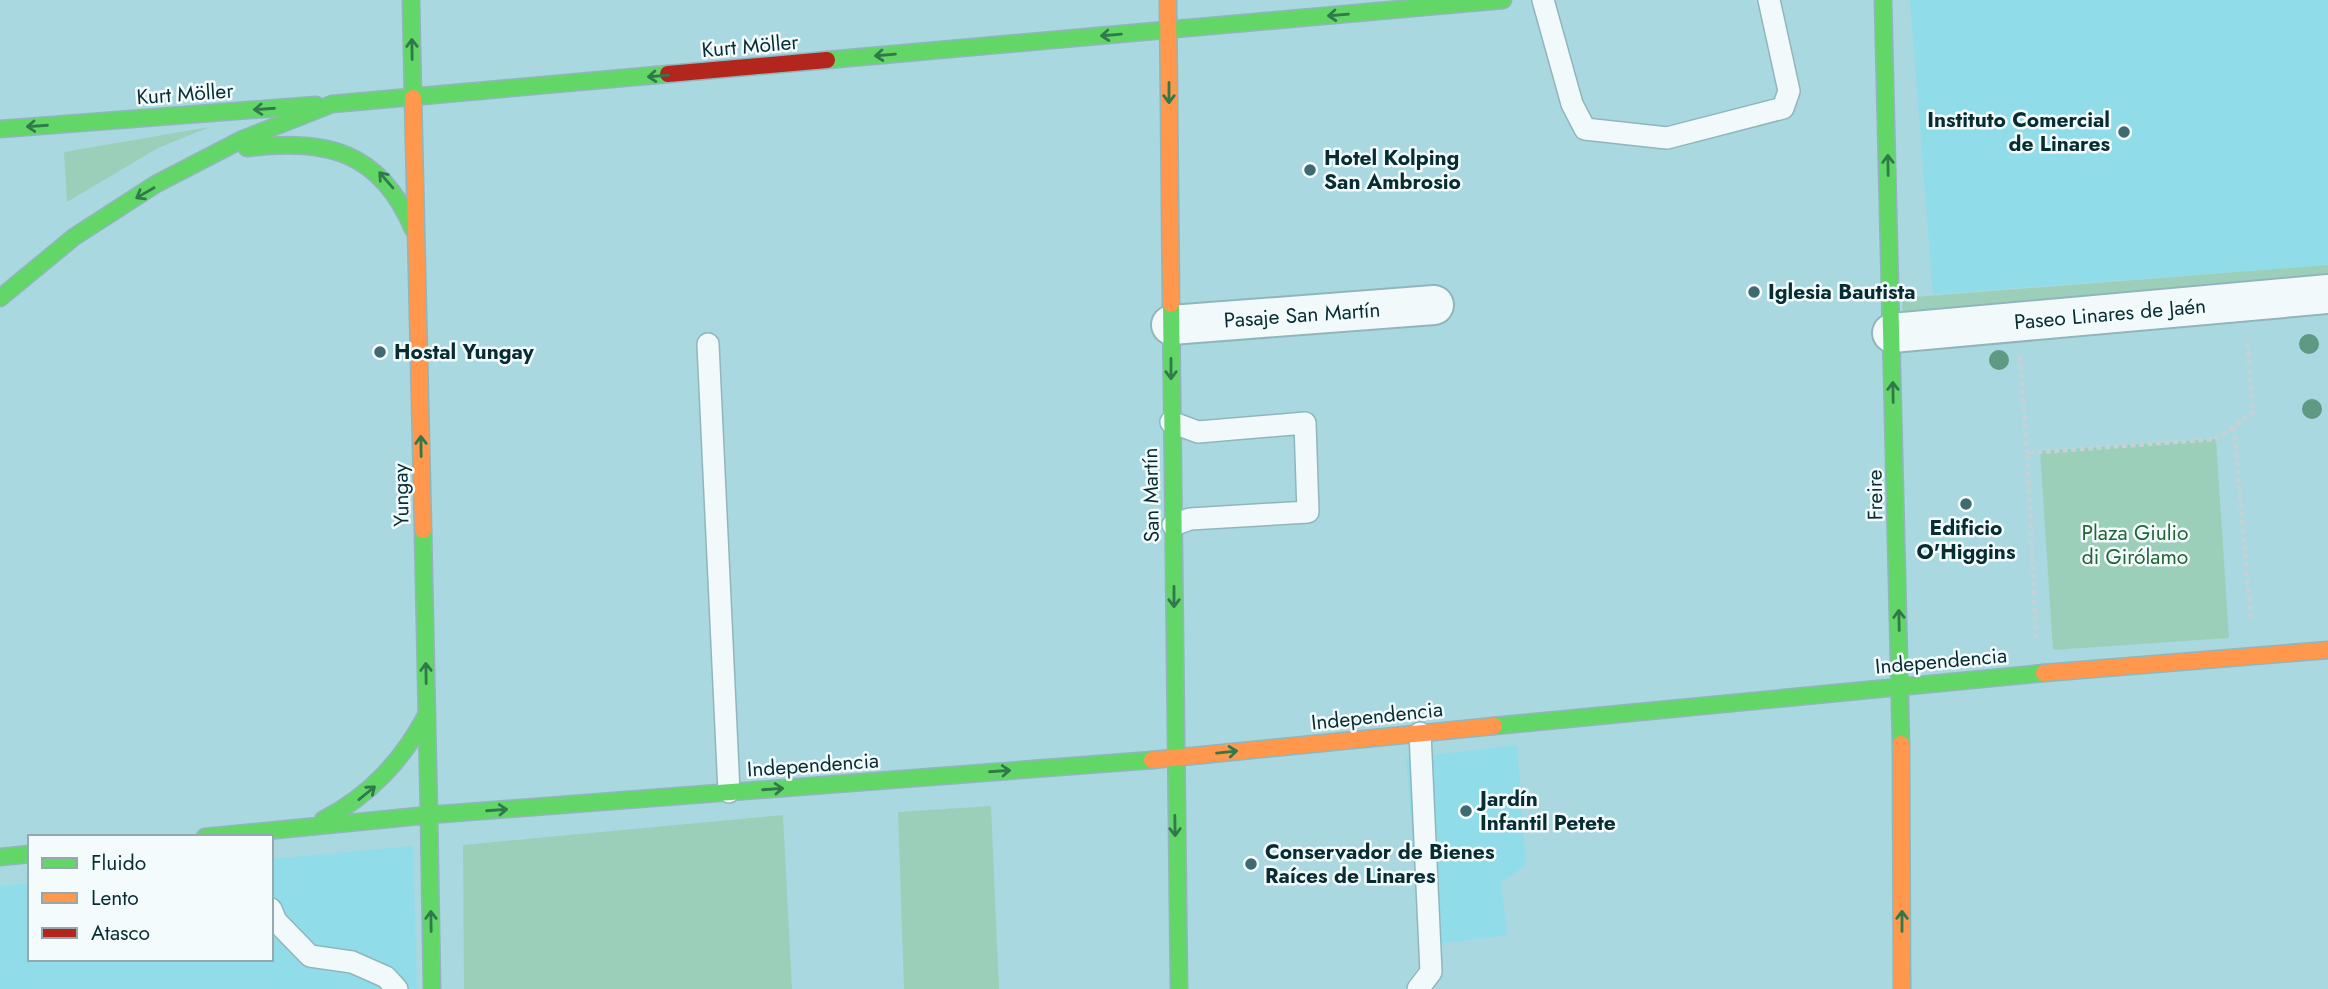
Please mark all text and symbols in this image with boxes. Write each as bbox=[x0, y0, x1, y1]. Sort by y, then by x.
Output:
one-way arrow bbox=[1327, 9, 1350, 22]
street label: Kurt Möller bbox=[700, 27, 800, 65]
one-way arrow bbox=[1100, 29, 1123, 42]
one-way arrow bbox=[405, 38, 419, 61]
one-way arrow bbox=[874, 49, 896, 62]
one-way arrow bbox=[647, 70, 670, 83]
street label: Kurt Möller bbox=[136, 76, 235, 112]
one-way arrow bbox=[1162, 81, 1176, 104]
one-way arrow bbox=[253, 103, 276, 116]
place label: Instituto Comercial de Linares bbox=[1927, 105, 2110, 159]
one-way arrow bbox=[26, 120, 49, 133]
marker: Instituto Comercial de Linares bbox=[2116, 124, 2132, 140]
place label: Hotel Kolping San Ambrosio bbox=[1324, 143, 1461, 197]
one-way arrow bbox=[1881, 154, 1894, 177]
marker: Hotel Kolping San Ambrosio bbox=[1302, 162, 1318, 178]
one-way arrow bbox=[378, 171, 394, 189]
one-way arrow bbox=[135, 186, 155, 200]
place label: Iglesia Bautista bbox=[1768, 277, 1916, 307]
marker: Iglesia Bautista bbox=[1746, 284, 1762, 300]
street label: Paseo Linares de Jaén bbox=[2013, 291, 2207, 337]
street label: Pasaje San Martín bbox=[1223, 295, 1381, 335]
place label: Hostal Yungay bbox=[394, 337, 535, 367]
marker: Hostal Yungay bbox=[372, 344, 388, 360]
one-way arrow bbox=[1164, 357, 1178, 380]
one-way arrow bbox=[1887, 381, 1900, 404]
one-way arrow bbox=[414, 435, 428, 458]
street label: San Martín bbox=[1135, 447, 1167, 543]
street label: Yungay bbox=[385, 462, 417, 527]
street label: Freire bbox=[1860, 469, 1890, 521]
marker: Edificio O'Higgins bbox=[1958, 496, 1974, 512]
place label: Edificio O'Higgins bbox=[1916, 513, 2016, 567]
park label: Plaza Giulio di Girólamo bbox=[2081, 518, 2189, 572]
one-way arrow bbox=[1167, 585, 1181, 608]
one-way arrow bbox=[1893, 609, 1906, 632]
street label: Independencia bbox=[1874, 640, 2008, 682]
one-way arrow bbox=[419, 662, 433, 685]
street label: Independencia bbox=[1310, 694, 1444, 738]
street label: Independencia bbox=[746, 745, 880, 785]
one-way arrow bbox=[1215, 746, 1237, 759]
one-way arrow bbox=[988, 764, 1011, 777]
one-way arrow bbox=[761, 782, 784, 795]
place label: Jardín Infantil Petete bbox=[1476, 784, 1616, 838]
one-way arrow bbox=[357, 785, 375, 801]
one-way arrow bbox=[486, 803, 508, 816]
marker: Jardín Infantil Petete bbox=[1458, 803, 1474, 819]
one-way arrow bbox=[1169, 814, 1182, 837]
legend bbox=[28, 835, 273, 961]
place label: Conservador de Bienes Raíces de Linares bbox=[1265, 837, 1495, 891]
text: Fluido bbox=[91, 848, 146, 878]
marker: Conservador de Bienes Raíces de Linares bbox=[1243, 856, 1259, 872]
text: Lento bbox=[91, 883, 139, 913]
one-way arrow bbox=[424, 910, 438, 933]
one-way arrow bbox=[1895, 910, 1909, 933]
text: Atasco bbox=[91, 918, 150, 948]

